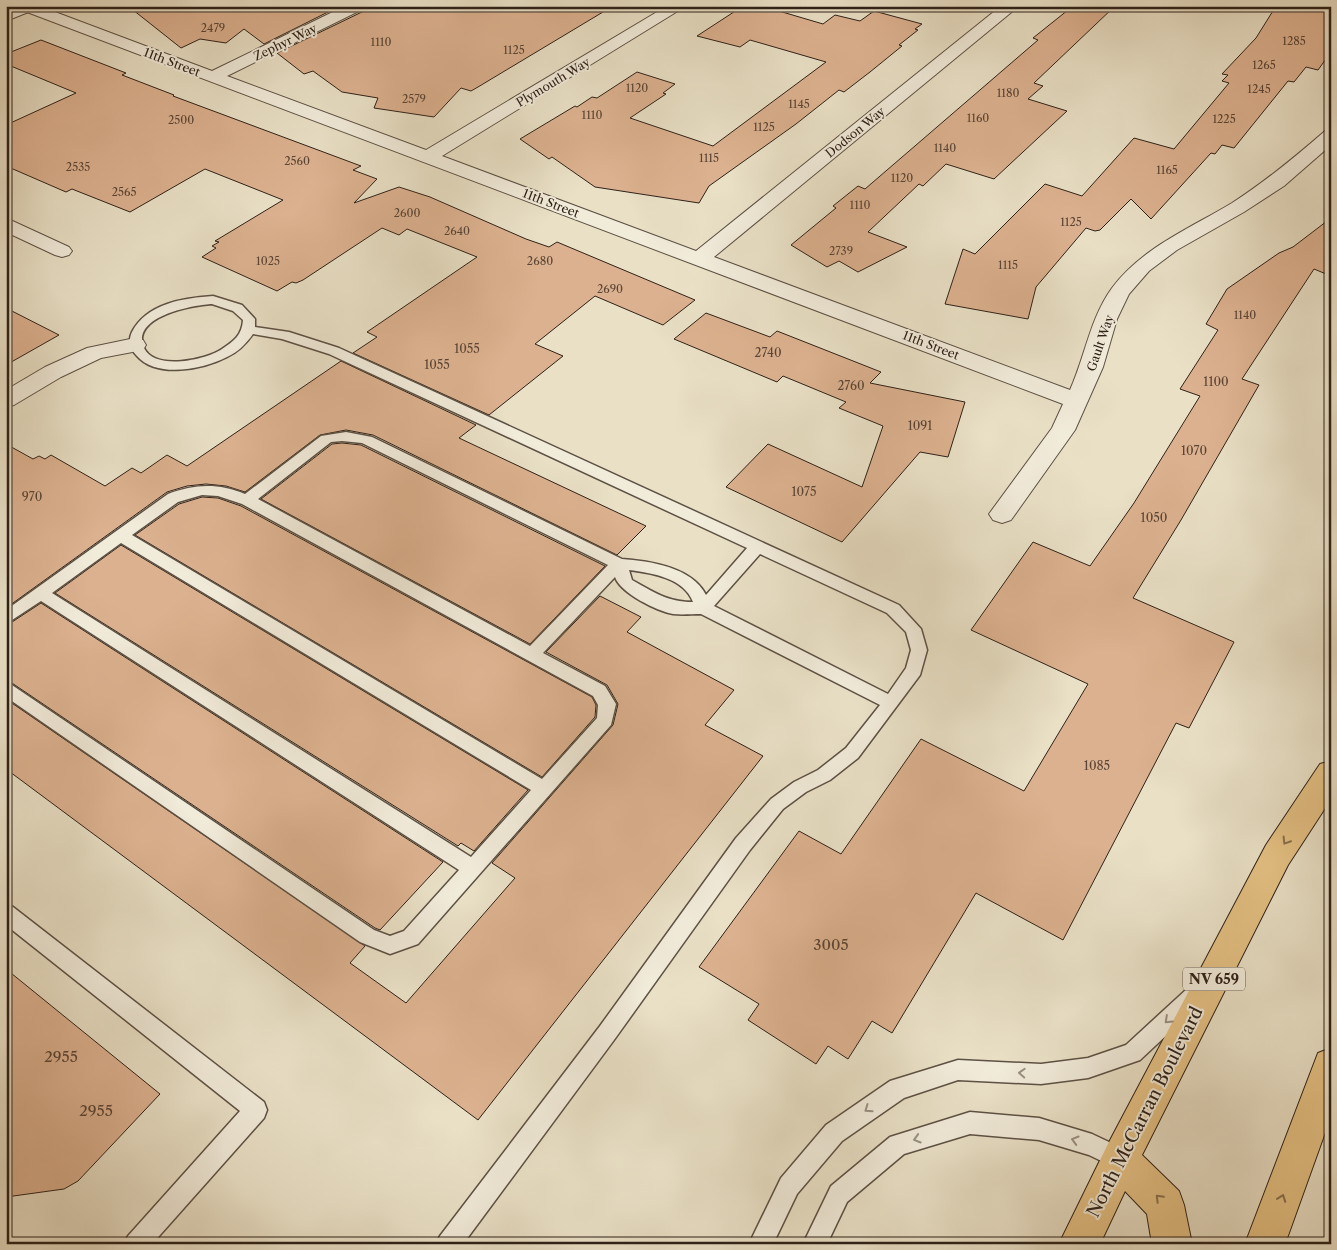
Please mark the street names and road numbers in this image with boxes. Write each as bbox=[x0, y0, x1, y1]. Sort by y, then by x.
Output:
street label: Zephyr Way bbox=[251, 20, 319, 64]
street label: 11th Street bbox=[142, 44, 203, 80]
street label: Plymouth Way bbox=[513, 54, 593, 110]
street label: Dodson Way bbox=[822, 103, 888, 160]
street label: 11th Street bbox=[521, 185, 582, 221]
street label: Gault Way bbox=[1083, 313, 1117, 373]
street label: 11th Street bbox=[901, 327, 962, 363]
road number: NV 659 bbox=[1183, 968, 1245, 991]
street label: North McCarran Boulevard bbox=[1082, 1003, 1208, 1221]

